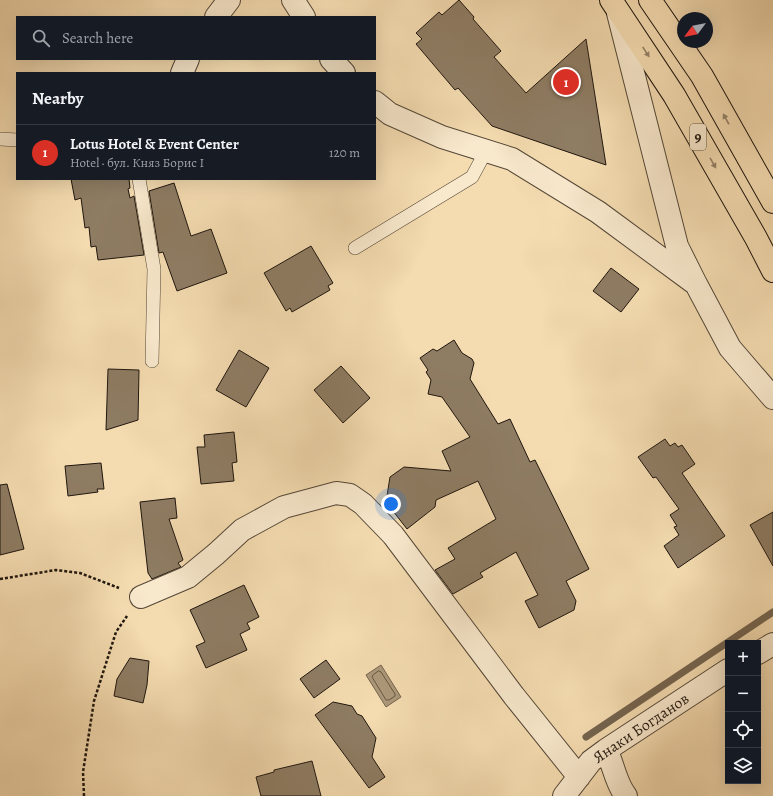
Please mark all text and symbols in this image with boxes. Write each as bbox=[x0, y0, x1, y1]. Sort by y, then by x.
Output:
north arrow bbox=[677, 12, 713, 48]
search box bbox=[16, 16, 376, 60]
icon: search bbox=[30, 27, 52, 49]
text: Search here bbox=[62, 28, 133, 48]
one-way arrow bbox=[642, 46, 650, 57]
pin: 1 bbox=[553, 67, 579, 97]
text: Nearby bbox=[32, 87, 83, 110]
one-way arrow bbox=[723, 113, 730, 125]
road number: 9 bbox=[690, 124, 706, 150]
text: Lotus Hotel & Event Center bbox=[70, 134, 239, 154]
text: 1 bbox=[43, 144, 47, 161]
text: 120 m bbox=[329, 144, 360, 161]
text: Hotel · бул. Княз Борис I bbox=[70, 154, 204, 171]
one-way arrow bbox=[709, 157, 716, 169]
your location bbox=[381, 494, 401, 514]
map controls bbox=[725, 640, 761, 784]
button: + bbox=[725, 640, 761, 676]
button: − bbox=[725, 676, 761, 712]
street label: Янаки Богданов bbox=[589, 688, 693, 768]
button: locate bbox=[725, 712, 761, 748]
button: layers bbox=[725, 748, 761, 784]

